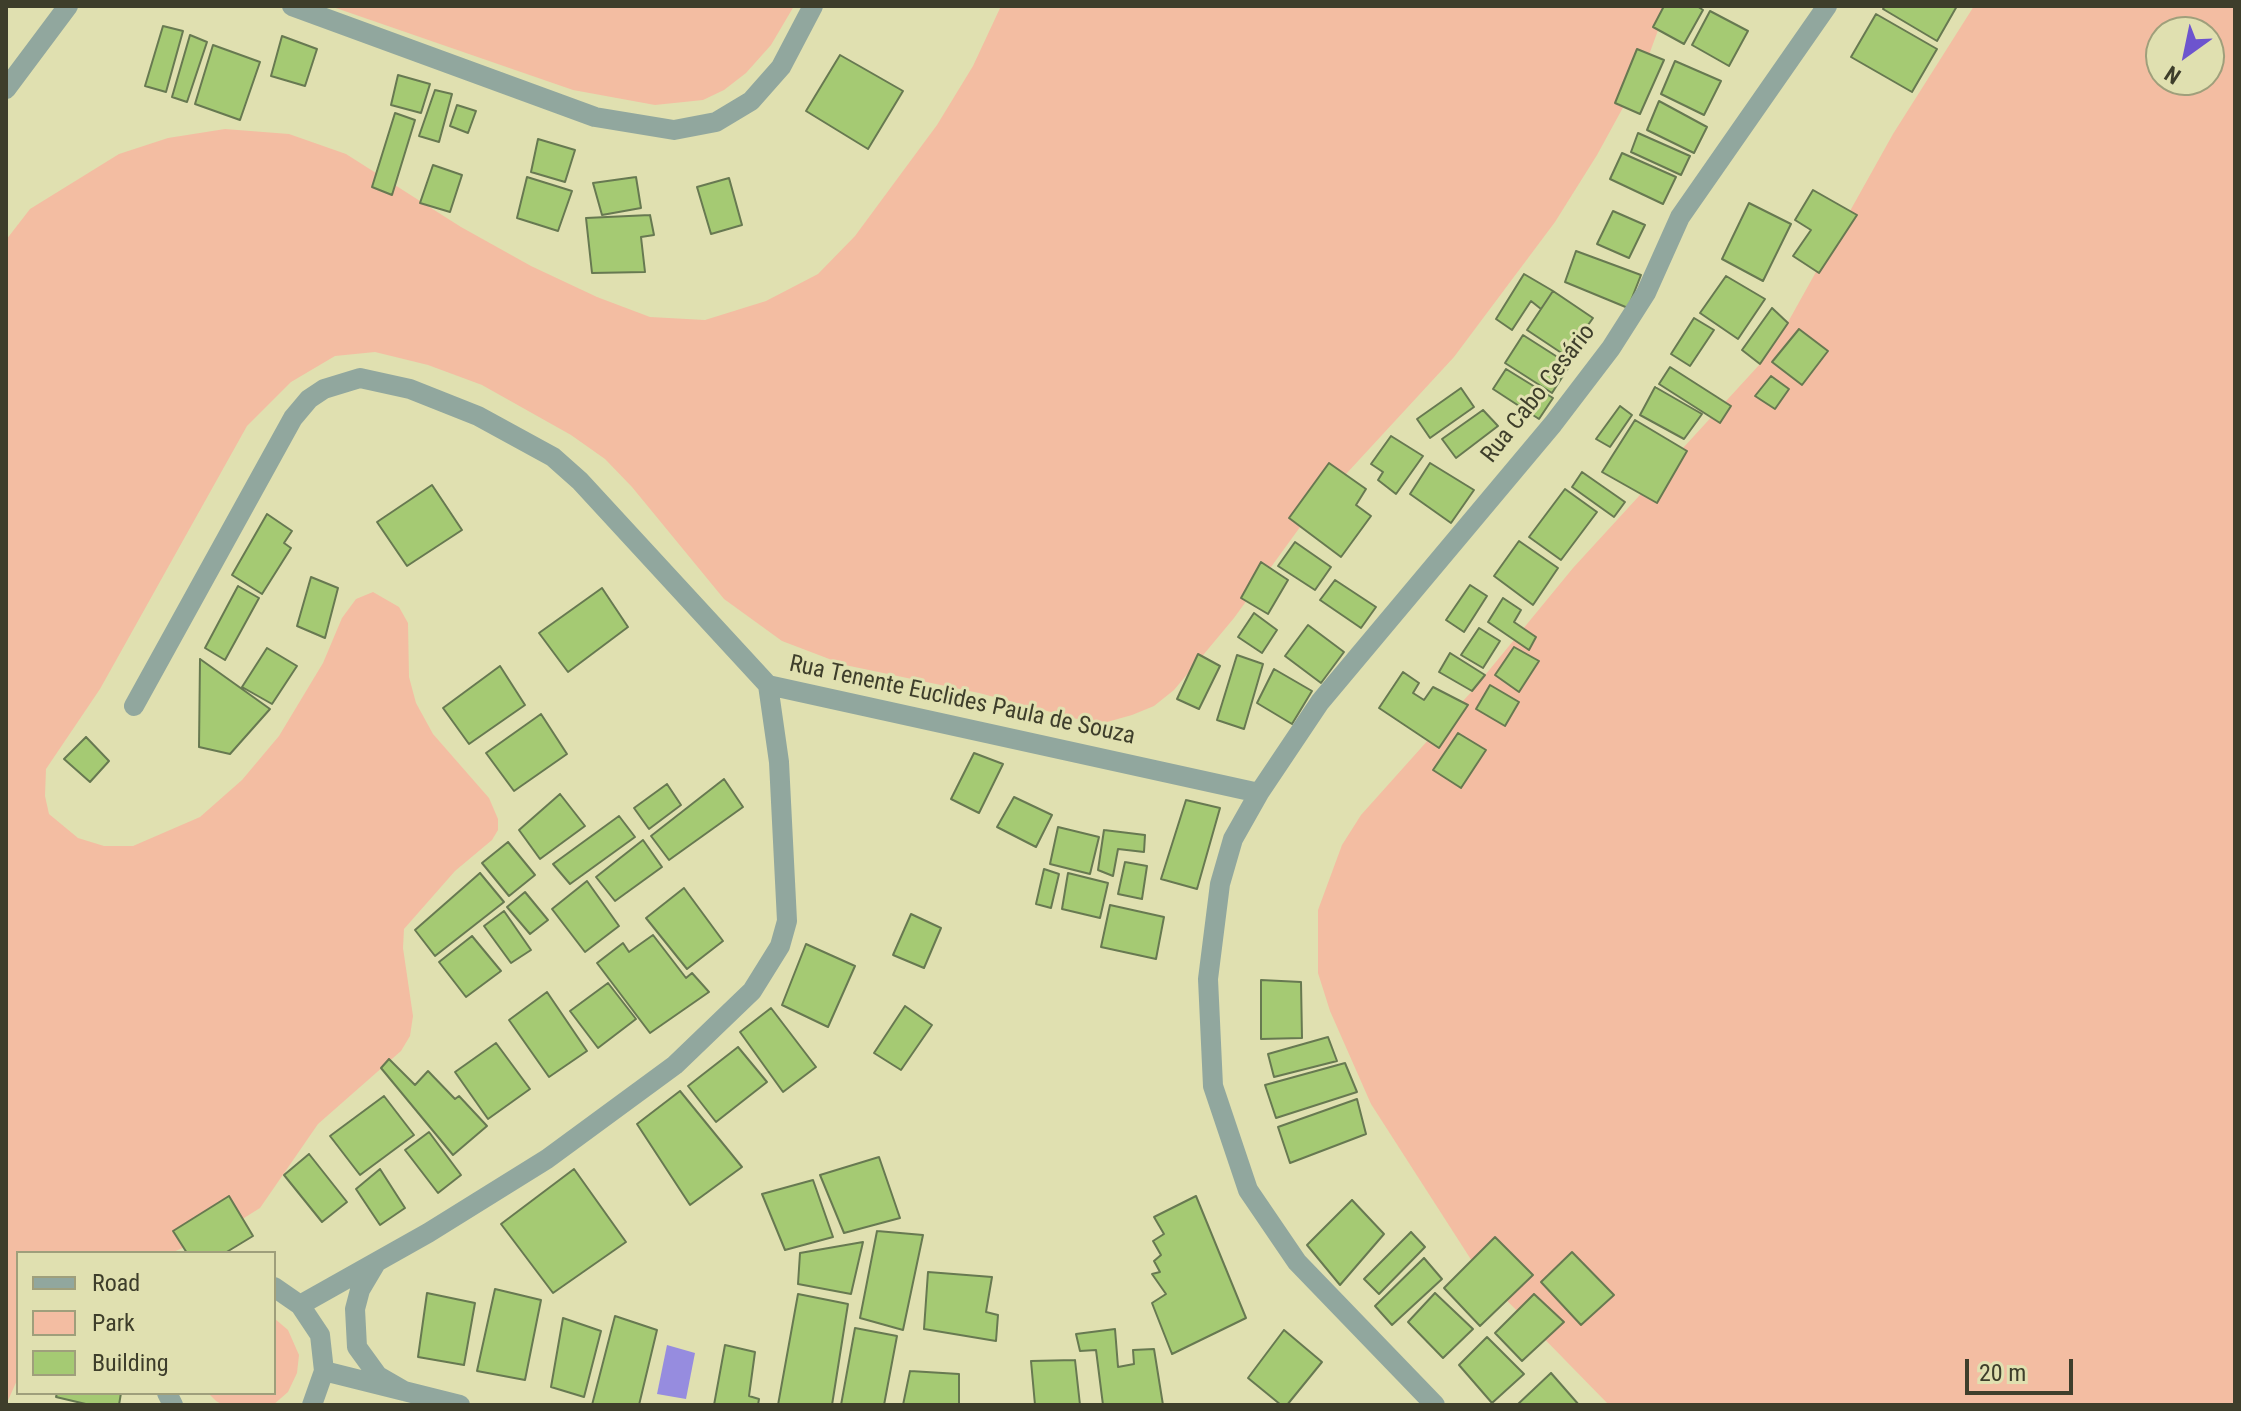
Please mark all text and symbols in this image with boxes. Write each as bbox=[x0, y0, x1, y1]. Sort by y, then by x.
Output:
north arrow bbox=[2145, 16, 2225, 96]
text: N bbox=[2160, 61, 2185, 89]
street label: Rua Cabo Cesário bbox=[1476, 319, 1602, 469]
street label: Rua Tenente Euclides Paula de Souza bbox=[786, 650, 1138, 752]
legend bbox=[16, 1251, 276, 1395]
text: Road bbox=[92, 1269, 140, 1297]
text: Park bbox=[92, 1309, 135, 1337]
scale bar bbox=[1969, 1343, 2077, 1393]
text: Building bbox=[92, 1349, 169, 1377]
text: 20 m bbox=[1979, 1359, 2026, 1387]

